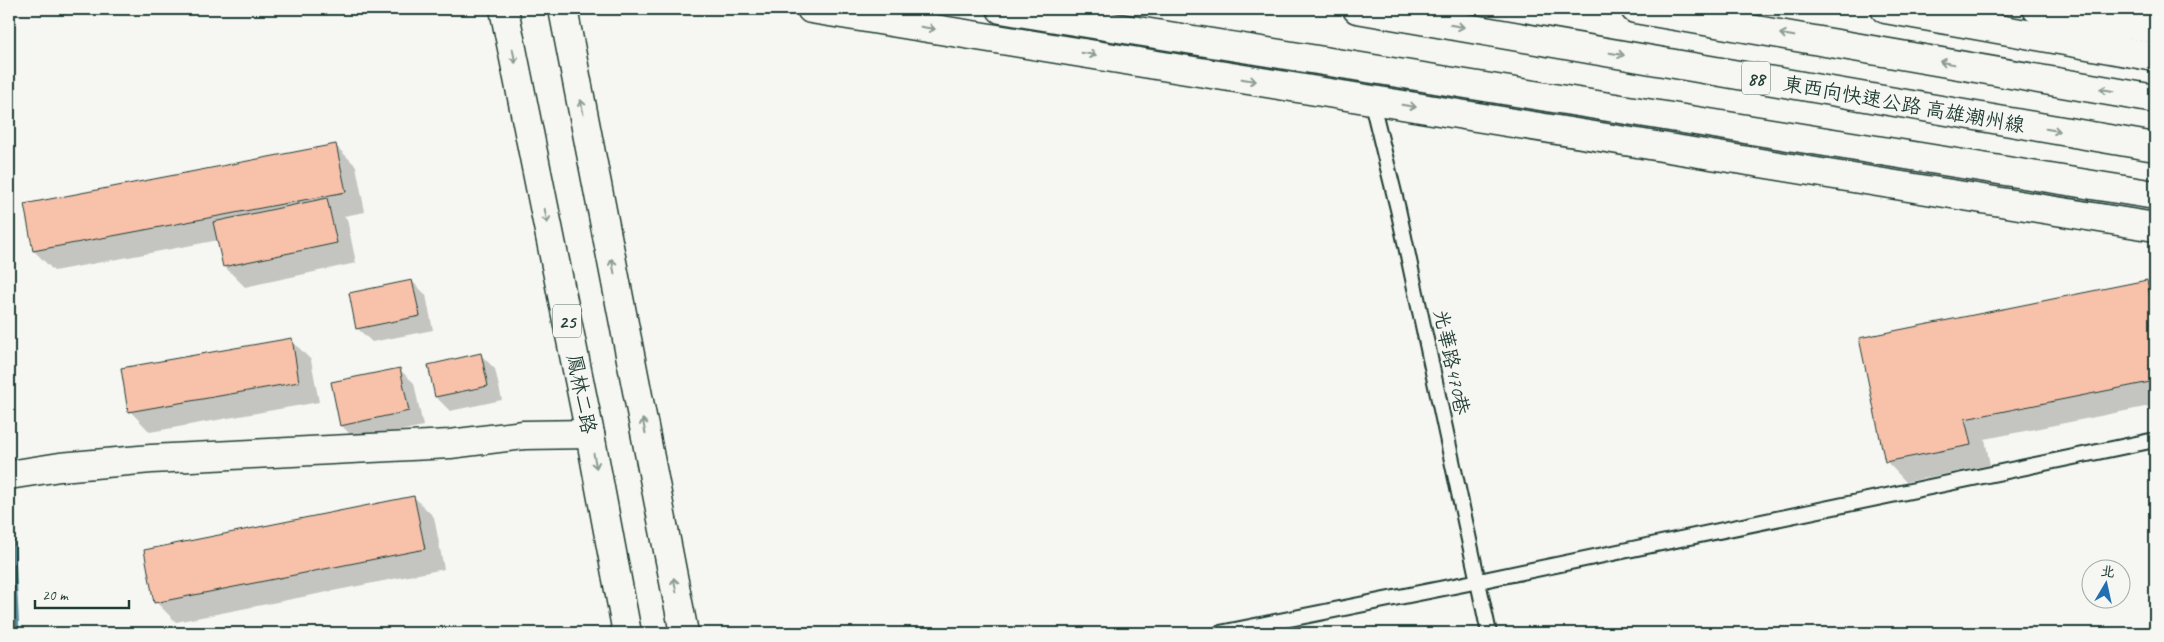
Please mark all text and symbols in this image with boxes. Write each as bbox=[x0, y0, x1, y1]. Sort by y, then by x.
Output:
one-way arrow bbox=[1449, 22, 1465, 32]
one-way arrow bbox=[920, 23, 936, 33]
one-way arrow bbox=[1779, 29, 1795, 39]
one-way arrow bbox=[510, 48, 519, 64]
one-way arrow bbox=[1080, 49, 1096, 59]
one-way arrow bbox=[1609, 49, 1625, 59]
one-way arrow bbox=[1939, 57, 1955, 67]
road number: 88 bbox=[1742, 62, 1770, 94]
street label: 東西向快速公路 高雄潮州線 bbox=[1781, 71, 2027, 138]
one-way arrow bbox=[1241, 75, 1257, 85]
one-way arrow bbox=[2100, 85, 2116, 95]
one-way arrow bbox=[577, 99, 587, 115]
one-way arrow bbox=[1401, 101, 1417, 111]
one-way arrow bbox=[2045, 125, 2061, 135]
one-way arrow bbox=[542, 207, 551, 223]
one-way arrow bbox=[608, 259, 618, 275]
road number: 25 bbox=[553, 304, 581, 338]
street label: 光華路470巷 bbox=[1428, 307, 1475, 418]
street label: 鳳林二路 bbox=[562, 352, 602, 437]
one-way arrow bbox=[639, 418, 649, 434]
one-way arrow bbox=[590, 453, 600, 469]
north arrow bbox=[2082, 560, 2132, 610]
text: 北 bbox=[2100, 562, 2116, 581]
scale bar bbox=[35, 577, 129, 609]
one-way arrow bbox=[670, 578, 679, 594]
text: 20 m bbox=[42, 586, 69, 605]

